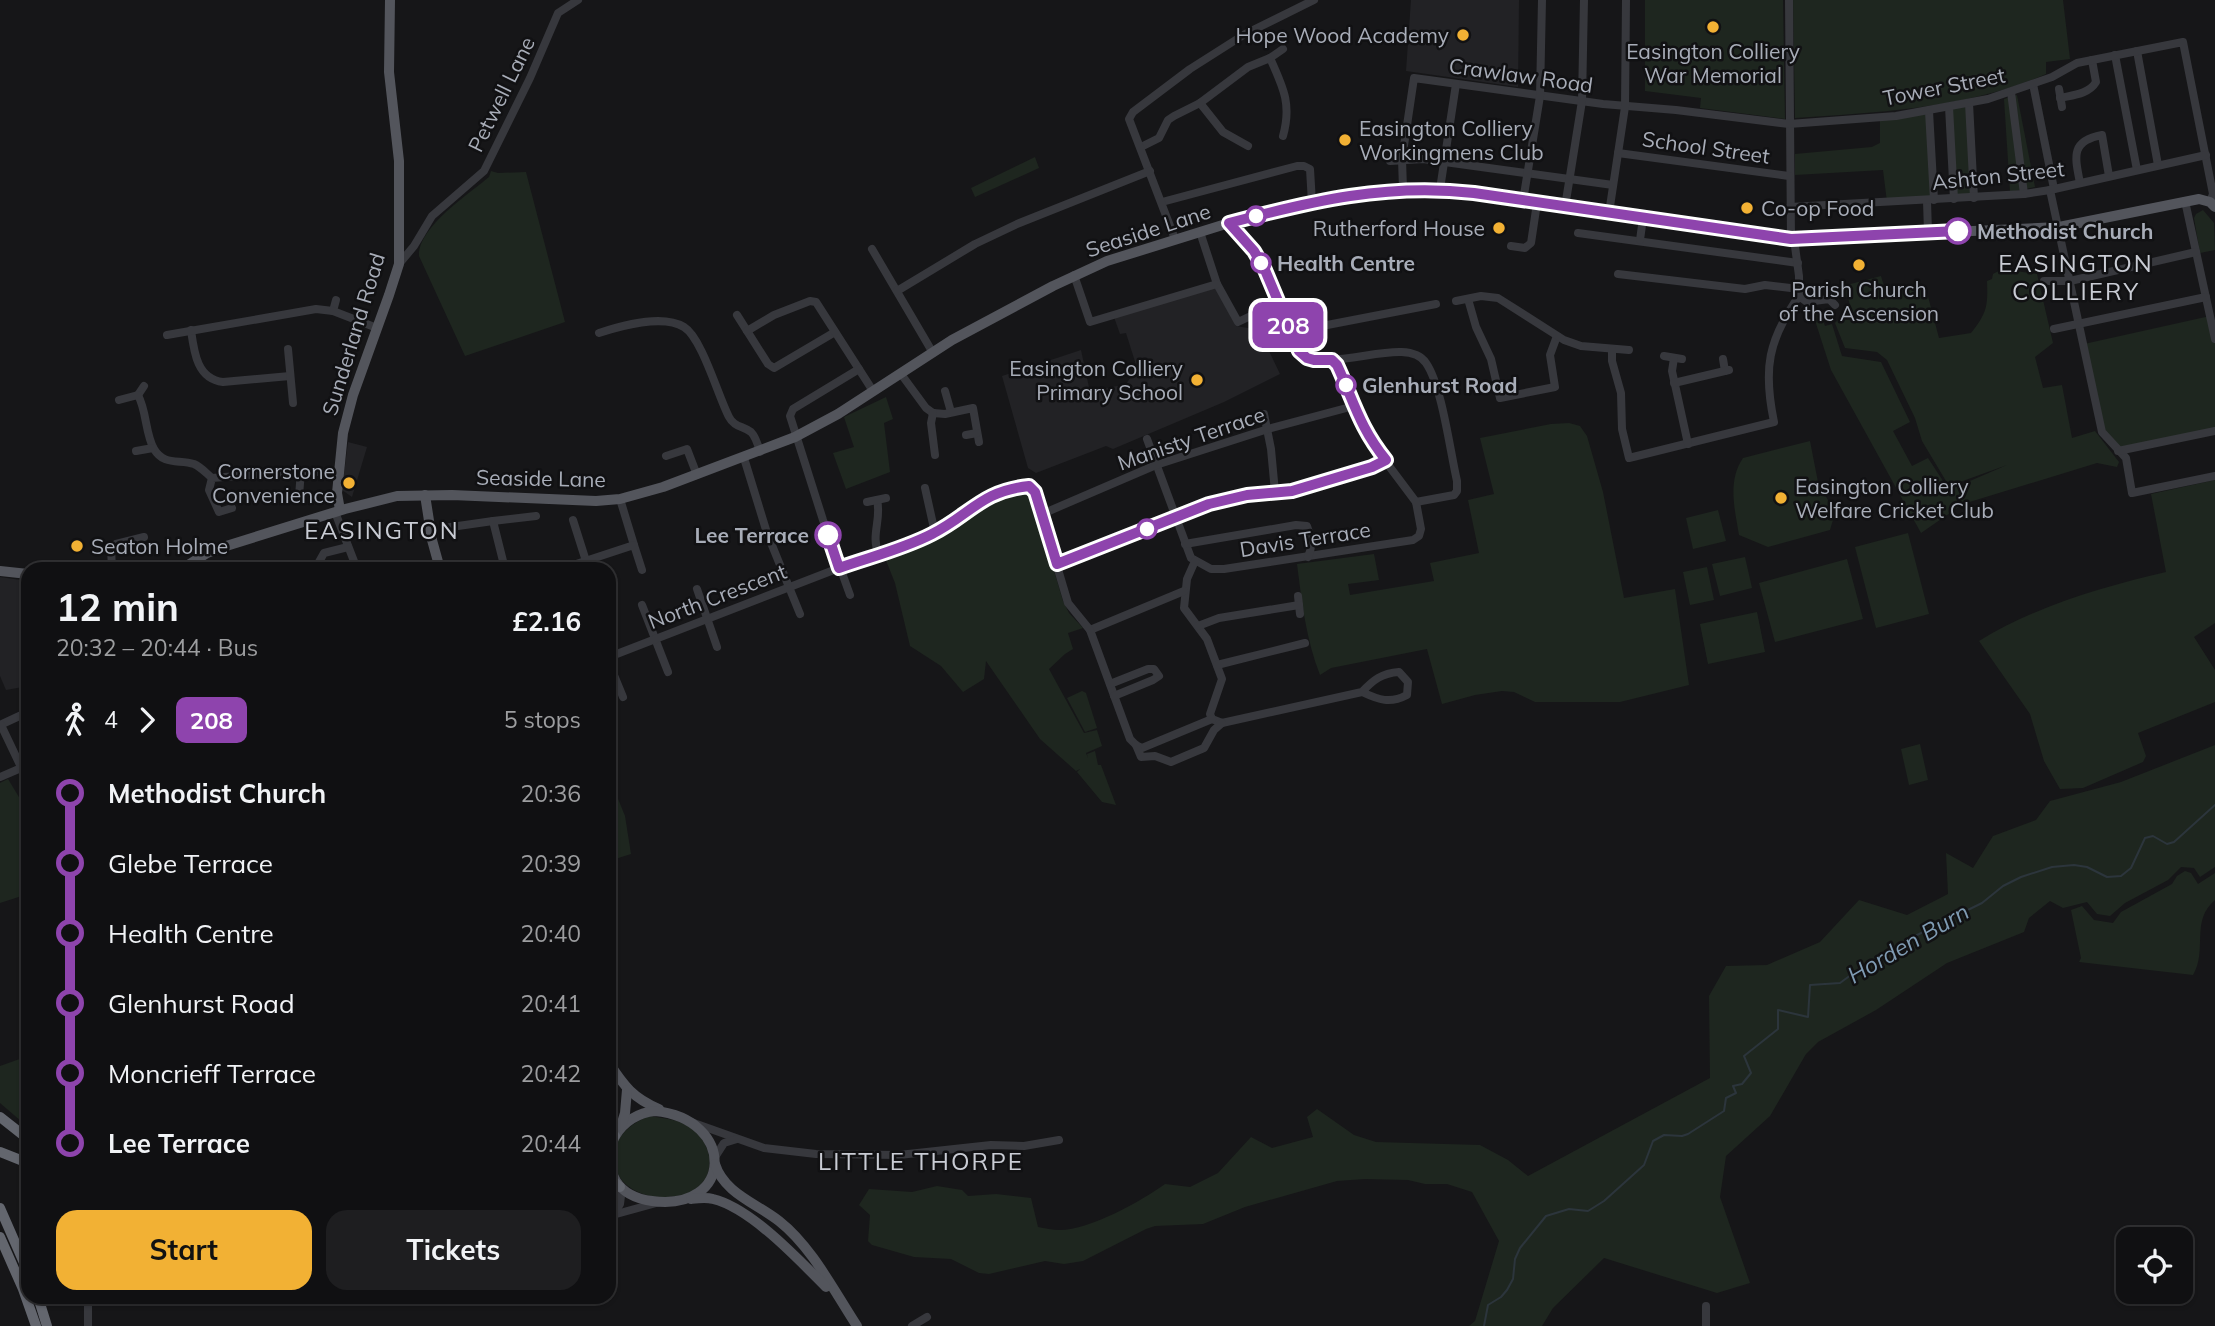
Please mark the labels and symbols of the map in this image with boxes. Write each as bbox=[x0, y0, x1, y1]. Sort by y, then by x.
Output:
marker: Easington Colliery War Memorial bbox=[1705, 19, 1721, 35]
place label: Hope Wood Academy bbox=[1235, 22, 1449, 48]
marker: Hope Wood Academy bbox=[1455, 27, 1471, 43]
street label: Petwell Lane bbox=[462, 32, 540, 156]
place label: Easington Colliery War Memorial bbox=[1626, 38, 1800, 88]
street label: Crawlaw Road bbox=[1447, 52, 1595, 98]
street label: Tower Street bbox=[1881, 61, 2007, 111]
place label: Easington Colliery Workingmens Club bbox=[1359, 115, 1544, 165]
street label: School Street bbox=[1641, 125, 1771, 169]
marker: Easington Colliery Workingmens Club bbox=[1337, 132, 1353, 148]
street label: Ashton Street bbox=[1930, 155, 2066, 195]
place label: Co-op Food bbox=[1761, 195, 1874, 221]
street label: Seaside Lane bbox=[1082, 198, 1214, 262]
marker: Co-op Food bbox=[1739, 200, 1755, 216]
unlabelled marker bbox=[1246, 206, 1266, 226]
place label: Rutherford House bbox=[1313, 215, 1485, 241]
marker: Methodist Church bbox=[1945, 218, 1971, 244]
place label: Methodist Church bbox=[1977, 218, 2153, 244]
marker: Rutherford House bbox=[1491, 220, 1507, 236]
district label: EASINGTON COLLIERY bbox=[1998, 248, 2154, 306]
street label: Sunderland Road bbox=[316, 250, 390, 418]
place label: Health Centre bbox=[1277, 250, 1415, 276]
marker: Health Centre bbox=[1251, 253, 1271, 273]
marker: Parish Church of the Ascension bbox=[1851, 257, 1867, 273]
place label: Parish Church of the Ascension bbox=[1779, 276, 1939, 326]
line badge: 208 bbox=[1248, 302, 1328, 348]
place label: Easington Colliery Primary School bbox=[1009, 355, 1183, 405]
marker: Easington Colliery Primary School bbox=[1189, 372, 1205, 388]
place label: Glenhurst Road bbox=[1362, 372, 1518, 398]
marker: Glenhurst Road bbox=[1336, 375, 1356, 395]
street label: Manisty Terrace bbox=[1114, 401, 1268, 475]
place label: Cornerstone Convenience bbox=[212, 458, 335, 508]
street label: Seaside Lane bbox=[476, 464, 606, 492]
place label: Easington Colliery Welfare Cricket Club bbox=[1795, 473, 1994, 523]
marker: Cornerstone Convenience bbox=[341, 475, 357, 491]
marker: Easington Colliery Welfare Cricket Club bbox=[1773, 490, 1789, 506]
district label: EASINGTON bbox=[304, 515, 460, 545]
street label: Davis Terrace bbox=[1238, 516, 1372, 562]
unlabelled marker bbox=[1137, 519, 1157, 539]
place label: Lee Terrace bbox=[694, 522, 809, 548]
marker: Lee Terrace bbox=[815, 522, 841, 548]
place label: Seaton Holme bbox=[91, 533, 228, 559]
marker: Seaton Holme bbox=[69, 538, 85, 554]
street label: North Crescent bbox=[644, 558, 790, 634]
water label: Horden Burn bbox=[1842, 897, 1974, 989]
district label: LITTLE THORPE bbox=[818, 1146, 1024, 1176]

